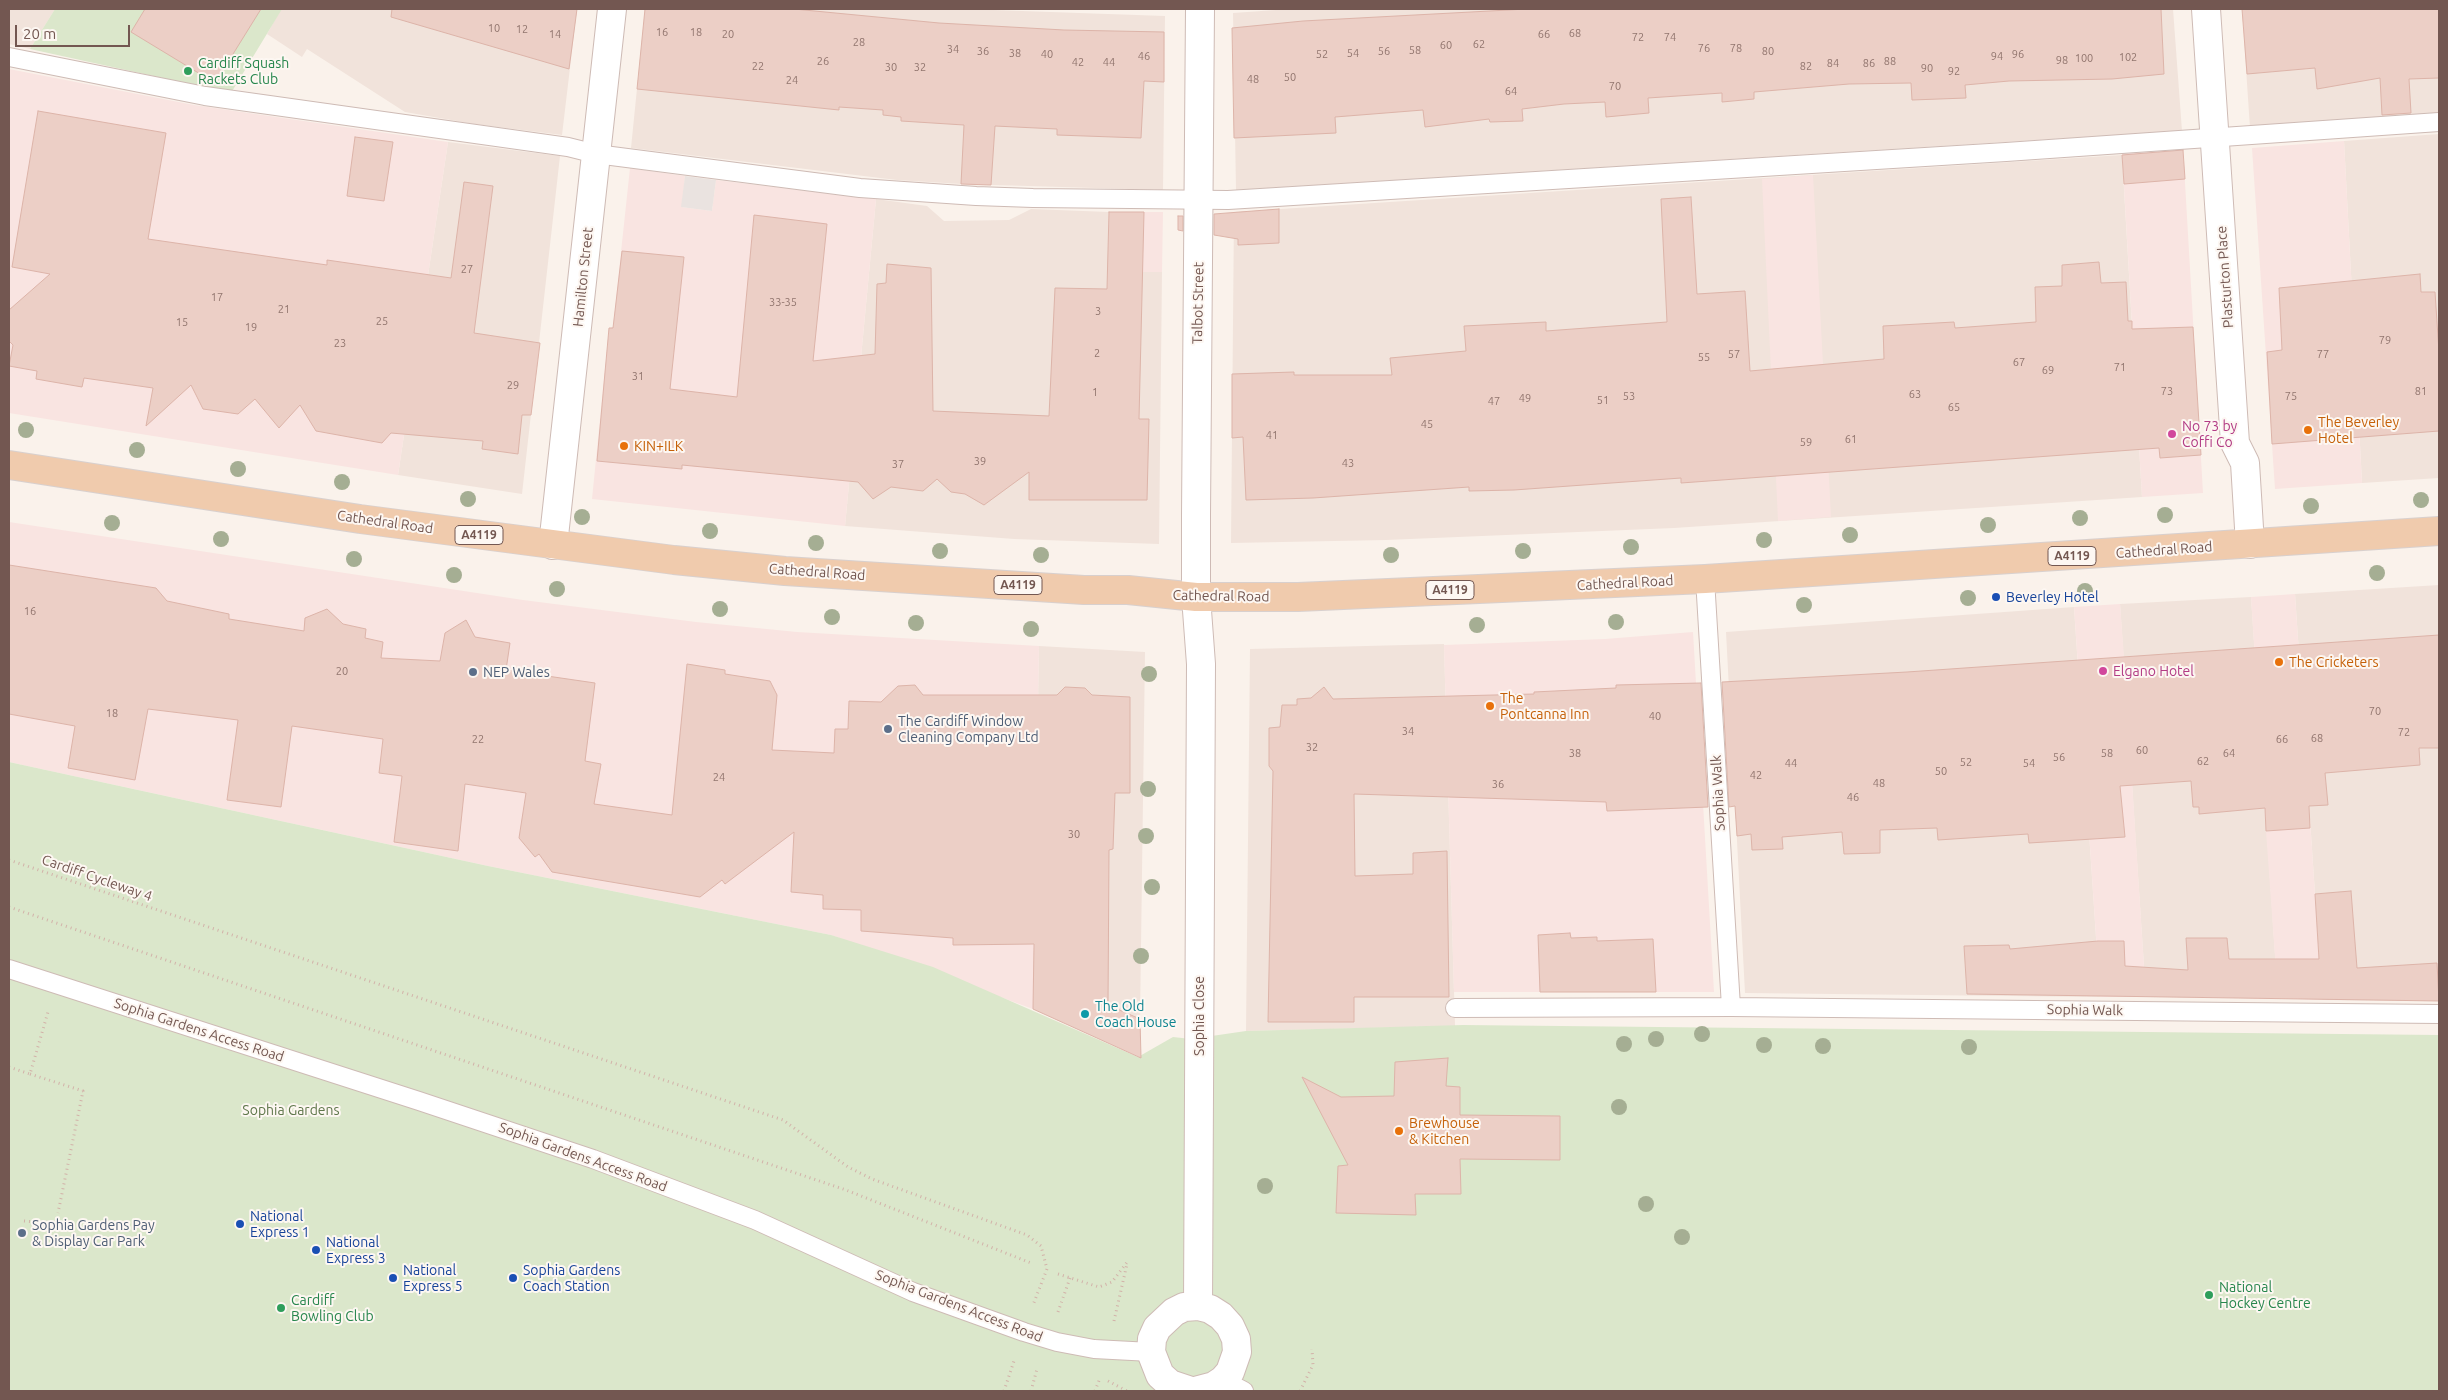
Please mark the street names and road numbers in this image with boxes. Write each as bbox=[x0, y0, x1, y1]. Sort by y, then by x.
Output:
street label: Plasturton Place bbox=[2213, 225, 2237, 329]
street label: Hamilton Street bbox=[569, 226, 597, 328]
street label: Talbot Street bbox=[1189, 262, 1207, 344]
street label: Cathedral Road bbox=[336, 507, 434, 537]
road number: A4119 bbox=[455, 526, 503, 544]
street label: Cathedral Road bbox=[2115, 538, 2213, 562]
road number: A4119 bbox=[2048, 546, 2096, 566]
street label: Cathedral Road bbox=[768, 560, 866, 584]
street label: Cathedral Road bbox=[1576, 572, 1674, 594]
road number: A4119 bbox=[994, 576, 1042, 594]
road number: A4119 bbox=[1426, 580, 1474, 600]
street label: Cathedral Road bbox=[1172, 587, 1270, 605]
street label: Sophia Walk bbox=[1708, 755, 1728, 831]
street label: Cardiff Cycleway 4 bbox=[40, 851, 154, 905]
street label: Sophia Close bbox=[1191, 976, 1207, 1056]
street label: Sophia Gardens Access Road bbox=[112, 995, 286, 1065]
street label: Sophia Walk bbox=[2047, 1001, 2123, 1019]
street label: Sophia Gardens Access Road bbox=[497, 1119, 669, 1195]
street label: Sophia Gardens Access Road bbox=[873, 1266, 1045, 1346]

